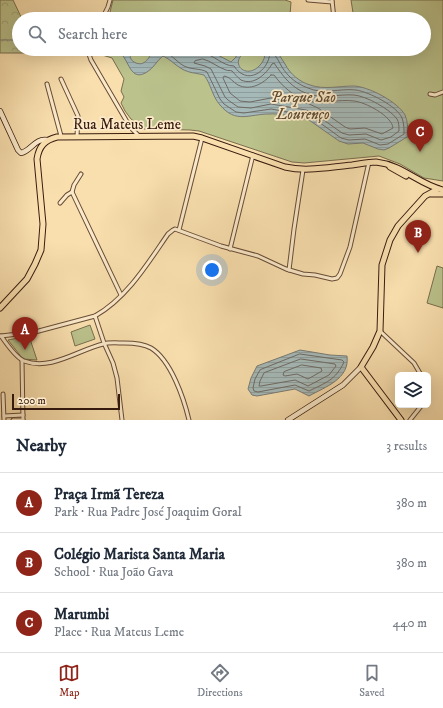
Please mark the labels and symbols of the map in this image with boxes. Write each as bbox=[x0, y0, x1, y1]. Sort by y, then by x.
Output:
park label: Parque São Lourenço bbox=[270, 88, 336, 124]
street label: Rua Mateus Leme bbox=[73, 115, 181, 134]
pin: C bbox=[407, 119, 433, 152]
pin: B bbox=[405, 220, 431, 253]
your location bbox=[202, 260, 222, 280]
pin: A bbox=[12, 317, 38, 350]
scale bar bbox=[12, 392, 120, 411]

